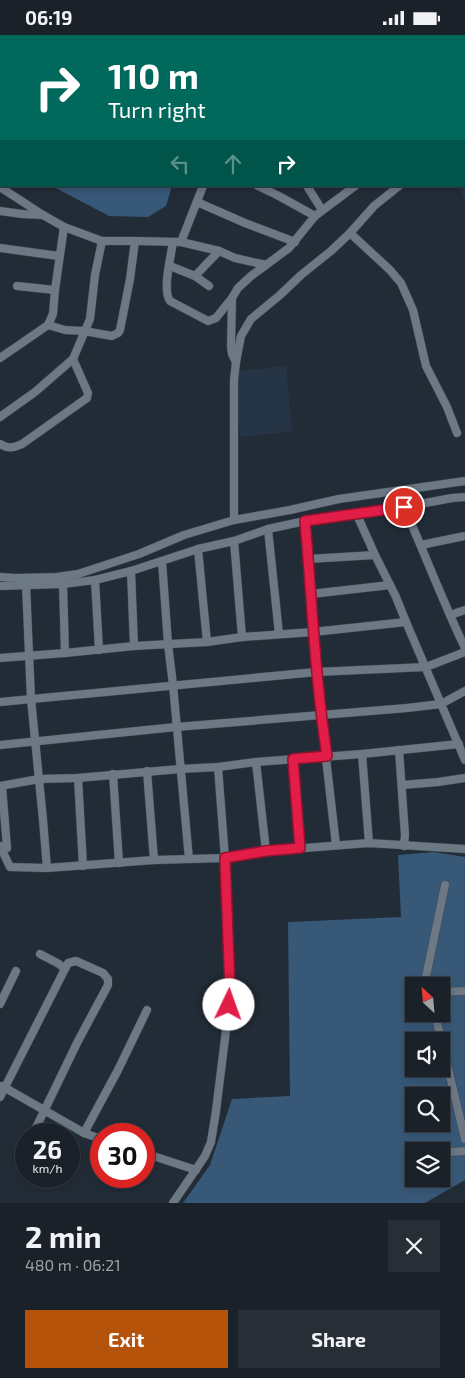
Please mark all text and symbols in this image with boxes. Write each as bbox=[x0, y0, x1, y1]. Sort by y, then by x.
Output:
text: 06:19 bbox=[25, 6, 73, 29]
text: 110 m bbox=[108, 54, 199, 96]
icon: right bbox=[25, 55, 90, 120]
text: Turn right bbox=[108, 96, 206, 122]
icon: left bbox=[166, 150, 194, 178]
icon: ahead bbox=[219, 150, 247, 178]
icon: right bbox=[272, 150, 300, 178]
pin bbox=[383, 486, 425, 528]
icon: arrive bbox=[390, 493, 418, 521]
north arrow bbox=[405, 977, 450, 1023]
map controls bbox=[405, 977, 450, 1187]
position arrow bbox=[202, 978, 254, 1030]
button: sound bbox=[405, 1032, 450, 1077]
button: search bbox=[405, 1087, 450, 1132]
speed limit sign: 30 bbox=[90, 1123, 155, 1188]
text: 26 bbox=[33, 1134, 62, 1164]
button: layers bbox=[405, 1142, 450, 1187]
text: km/h bbox=[33, 1161, 62, 1175]
text: 2 min bbox=[25, 1218, 102, 1254]
button: close bbox=[388, 1220, 440, 1272]
text: 480 m · 06:21 bbox=[25, 1255, 121, 1274]
button: Exit bbox=[25, 1310, 228, 1368]
button: Share bbox=[238, 1310, 440, 1368]

